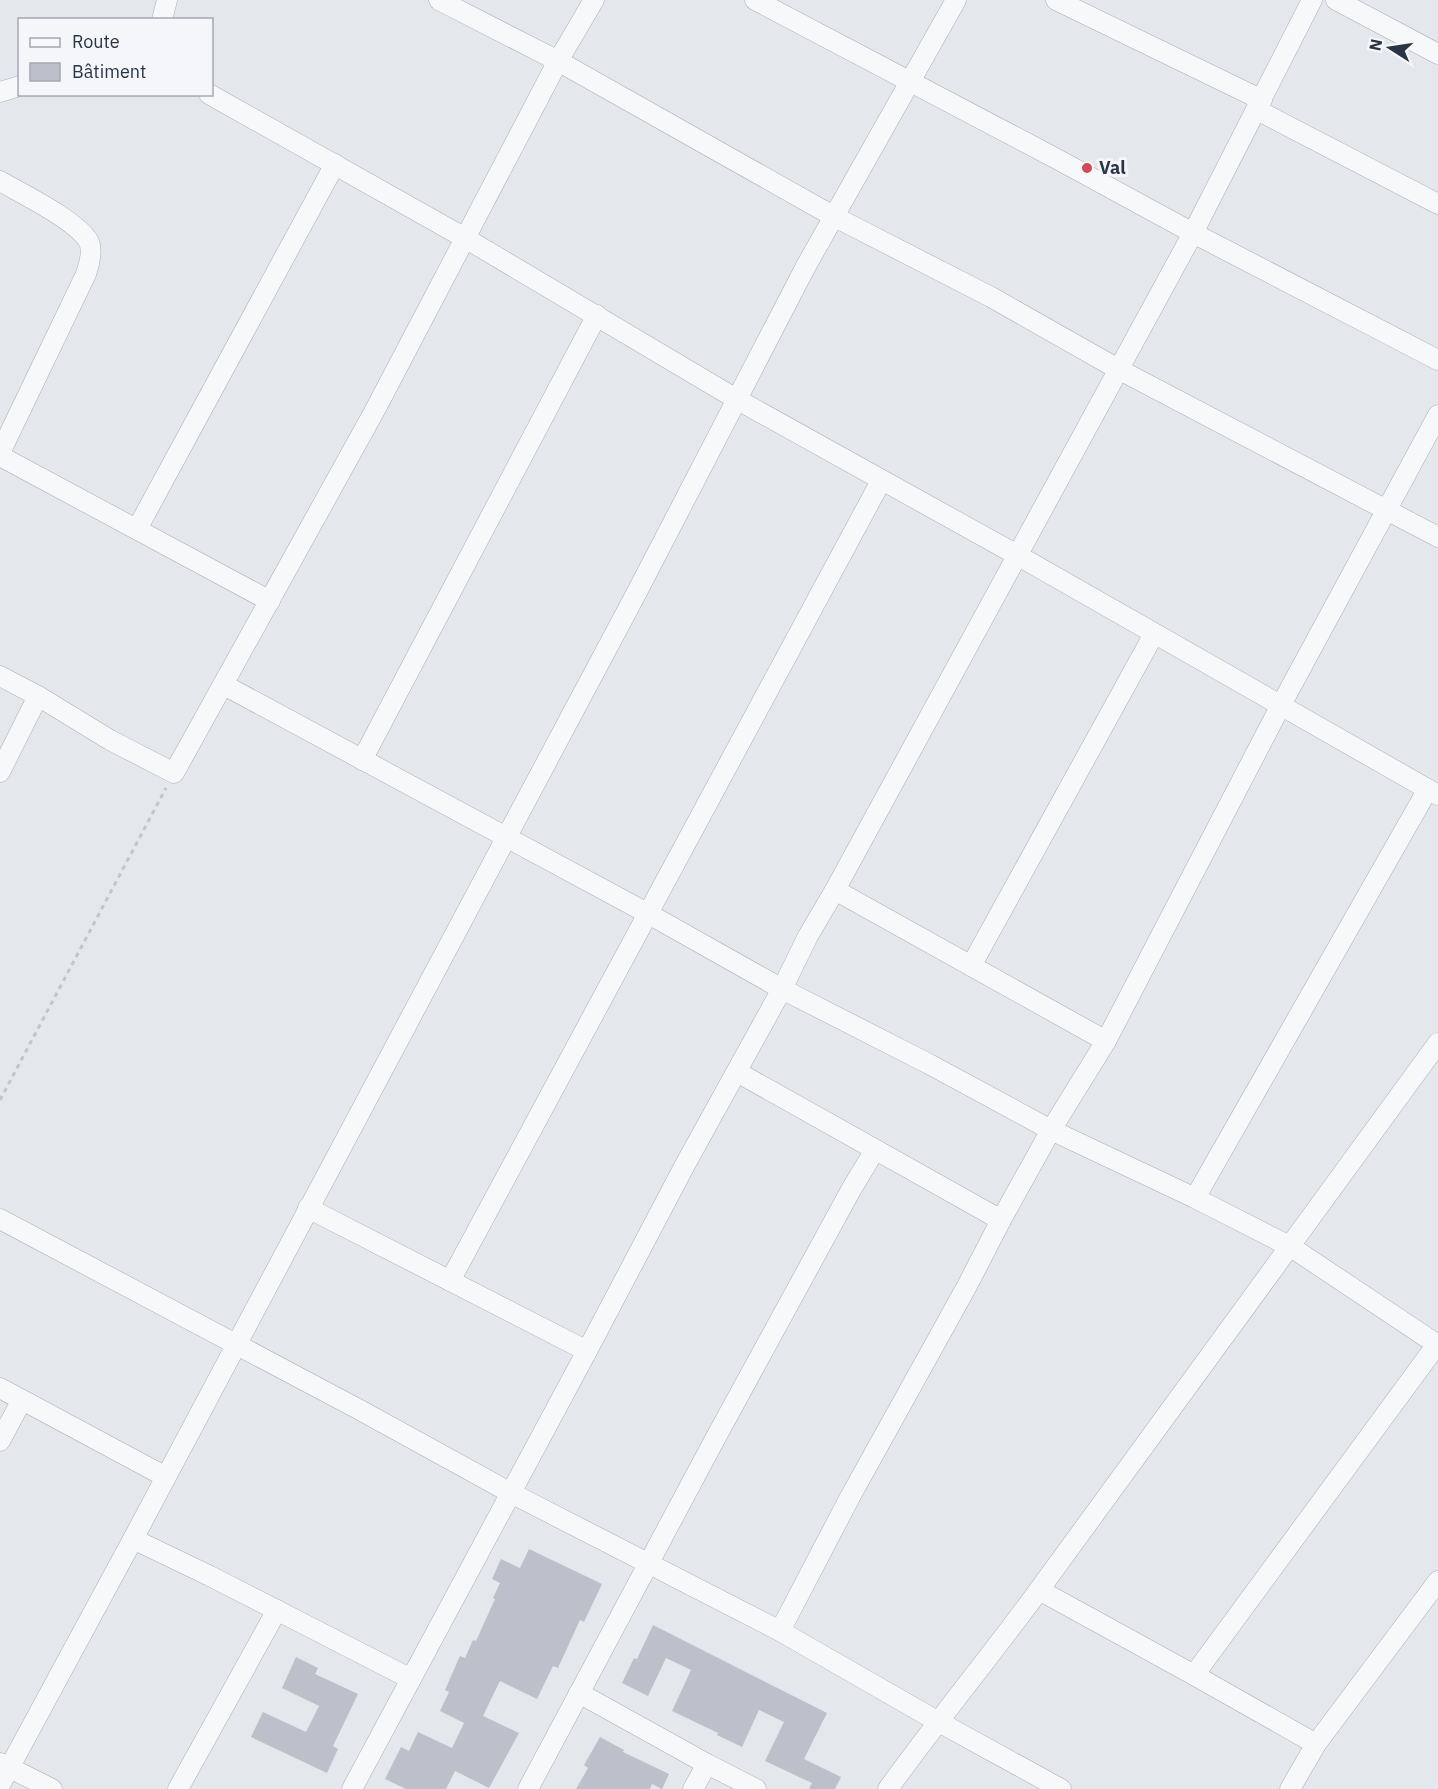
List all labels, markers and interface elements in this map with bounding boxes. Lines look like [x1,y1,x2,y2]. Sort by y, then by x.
legend [18,18,213,96]
north arrow [1360,18,1420,78]
text: Route [72,30,120,53]
text: N [1364,37,1386,53]
text: Bâtiment [72,60,146,83]
place label: Val [1099,156,1126,179]
marker: Val [1080,161,1094,175]

